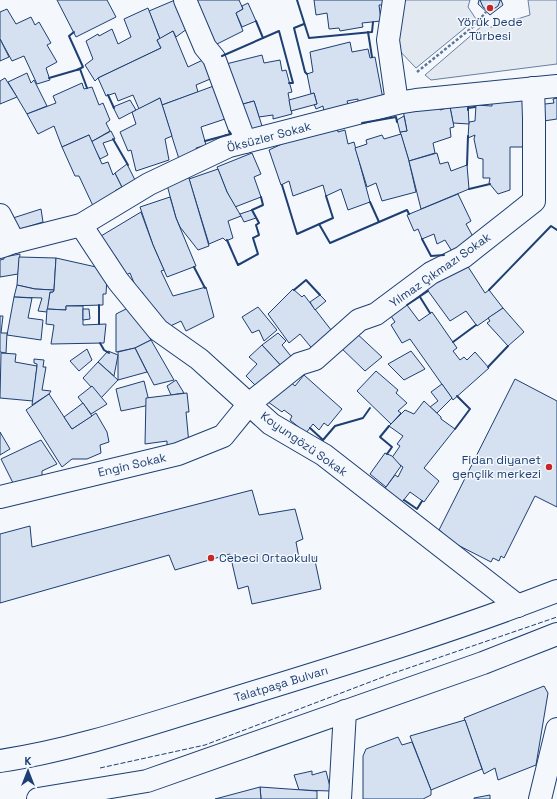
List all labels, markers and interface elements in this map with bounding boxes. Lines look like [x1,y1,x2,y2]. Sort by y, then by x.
marker: Yörük Dede Türbesi [485,3,495,13]
place label: Yörük Dede Türbesi [458,14,523,44]
street label: Öksüzler Sokak [225,118,313,156]
street label: Yılmaz Çıkmazı Sokak [386,229,494,311]
street label: Koyungözü Sokak [257,408,351,480]
street label: Engin Sokak [96,449,168,481]
place label: Fidan diyanet gençlik merkezi [452,452,541,482]
marker: Fidan diyanet gençlik merkezi [544,462,554,472]
place label: Cebeci Ortaokulu [219,550,318,566]
marker: Cebeci Ortaokulu [206,553,216,563]
street label: Talatpaşa Bulvarı [232,662,330,706]
north arrow [8,751,48,791]
text: K [25,754,32,768]

